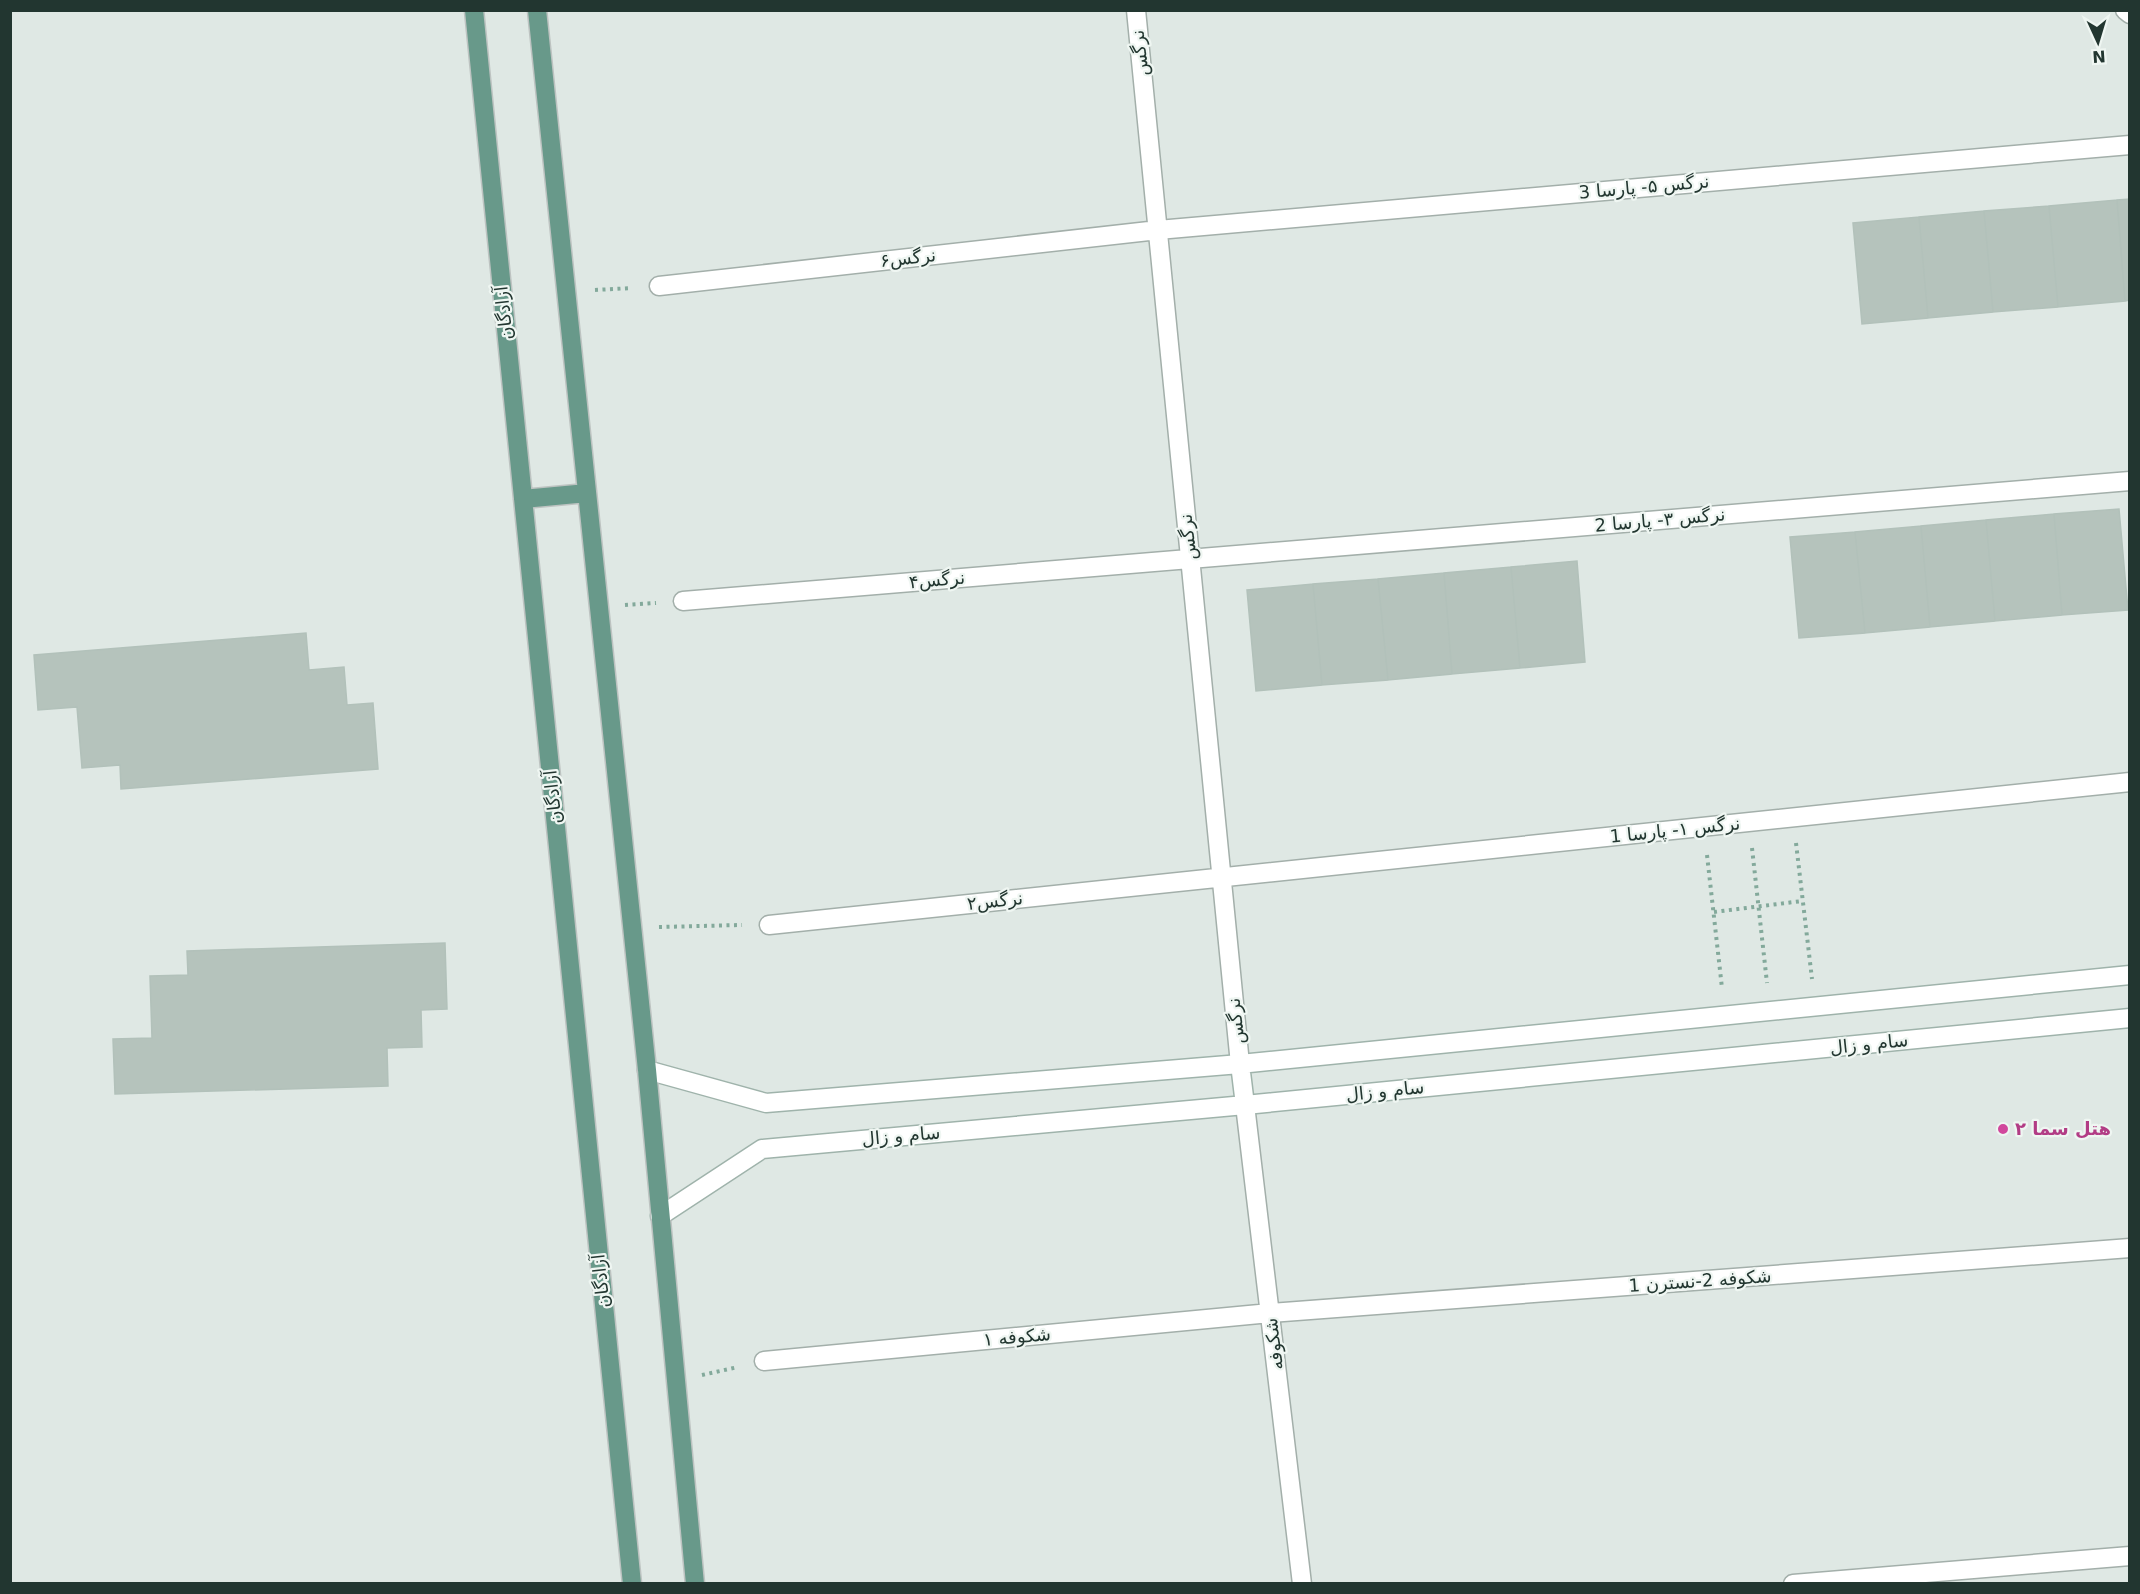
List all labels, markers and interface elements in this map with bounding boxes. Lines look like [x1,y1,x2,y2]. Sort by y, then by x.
north arrow [2068,12,2128,72]
street label: نرگس [1127,29,1153,77]
text: N [2092,47,2106,66]
street label: نرگس ۵- پارسا 3 [1578,170,1710,204]
street label: نرگس۶ [879,244,937,272]
street label: آزادگان [489,284,517,341]
street label: نرگس ۳- پارسا 2 [1594,503,1726,537]
street label: نرگس [1175,513,1201,561]
street label: نرگس۴ [908,567,966,593]
street label: آزادگان [538,768,566,825]
street label: نرگس ۱- پارسا 1 [1609,812,1741,848]
street label: نرگس۲ [966,887,1024,915]
street label: نرگس [1223,997,1249,1045]
street label: سام و زال [1829,1029,1909,1059]
street label: سام و زال [1345,1076,1425,1106]
place label: هتل سما ۲ [2015,1118,2111,1139]
street label: سام و زال [861,1122,941,1150]
marker: هتل سما ۲ [1996,1122,2010,1136]
street label: آزادگان [586,1252,614,1309]
street label: شکوفه 2-نسترن 1 [1628,1265,1772,1297]
street label: شکوفه [1260,1317,1288,1371]
street label: شکوفه ۱ [982,1323,1052,1351]

